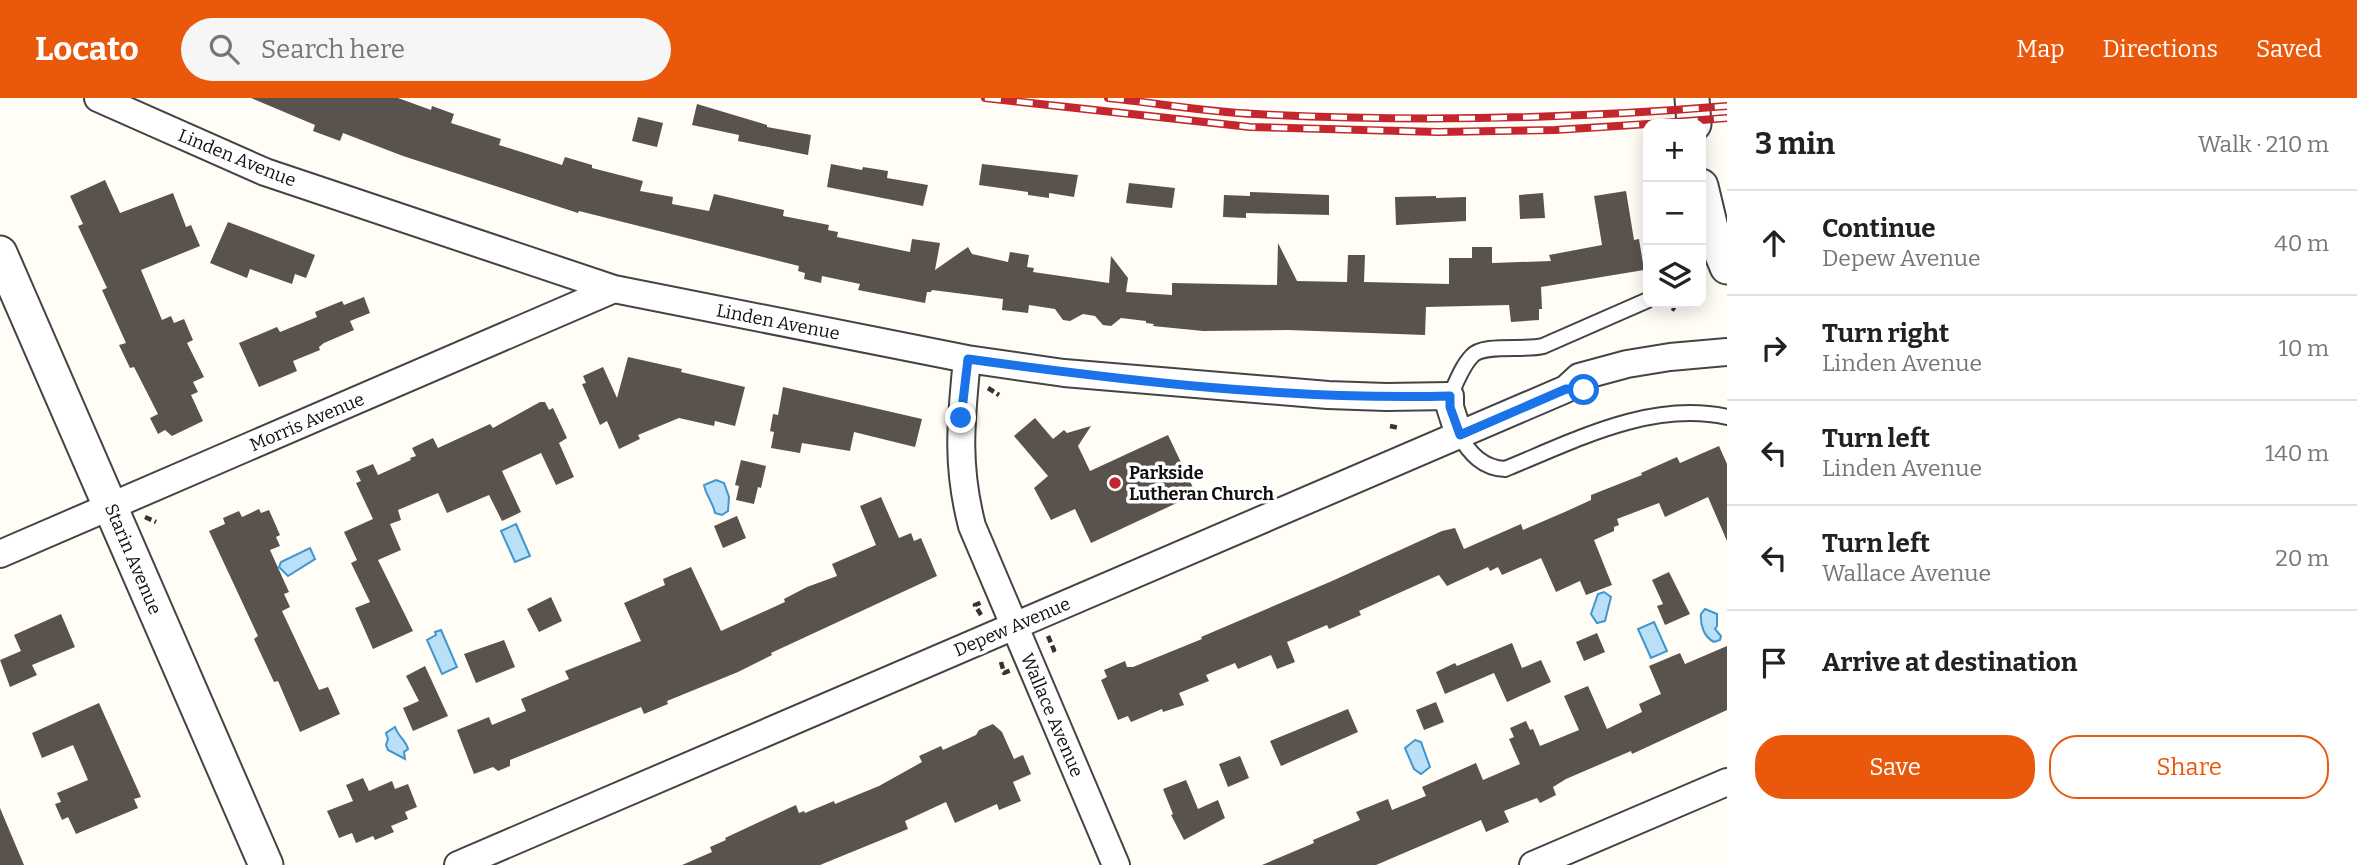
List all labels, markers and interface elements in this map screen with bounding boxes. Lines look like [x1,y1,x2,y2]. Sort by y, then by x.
search box [181,18,671,81]
text: Locato [35,29,139,69]
icon: search [205,30,243,68]
text: Search here [261,34,405,65]
text: Map [2016,35,2065,63]
text: Directions [2103,35,2218,63]
text: Saved [2256,35,2322,63]
map controls [1643,119,1706,308]
button: + [1643,119,1706,182]
street label: Linden Avenue [175,124,299,192]
text: 3 min [1755,126,1835,162]
text: Walk · 210 m [2198,130,2329,158]
button: − [1643,182,1706,245]
text: Continue [1822,213,1936,244]
icon: ahead [1755,224,1793,262]
text: 40 m [2274,229,2329,257]
text: Depew Avenue [1822,244,1981,272]
button: layers [1643,245,1706,308]
street label: Linden Avenue [714,299,842,345]
text: Turn right [1822,318,1949,349]
icon: right [1755,329,1793,367]
text: 10 m [2278,334,2329,362]
text: Linden Avenue [1822,349,1982,377]
route start [1568,374,1599,405]
street label: Morris Avenue [246,388,368,456]
route end [945,402,976,433]
text: Turn left [1822,423,1930,454]
icon: left [1755,434,1793,472]
text: 140 m [2265,439,2329,467]
text: Linden Avenue [1822,454,1982,482]
place label: Parkside Lutheran Church [1129,462,1274,505]
marker: Parkside Lutheran Church [1107,475,1123,491]
street label: Starin Avenue [100,500,166,618]
text: Turn left [1822,528,1930,559]
icon: left [1755,539,1793,577]
text: 20 m [2275,544,2329,572]
text: Wallace Avenue [1822,559,1991,587]
street label: Depew Avenue [951,593,1073,661]
icon: arrive [1755,644,1793,682]
text: Arrive at destination [1822,647,2077,678]
street label: Wallace Avenue [1016,650,1088,780]
button: Save [1755,735,2035,799]
button: Share [2049,735,2329,799]

